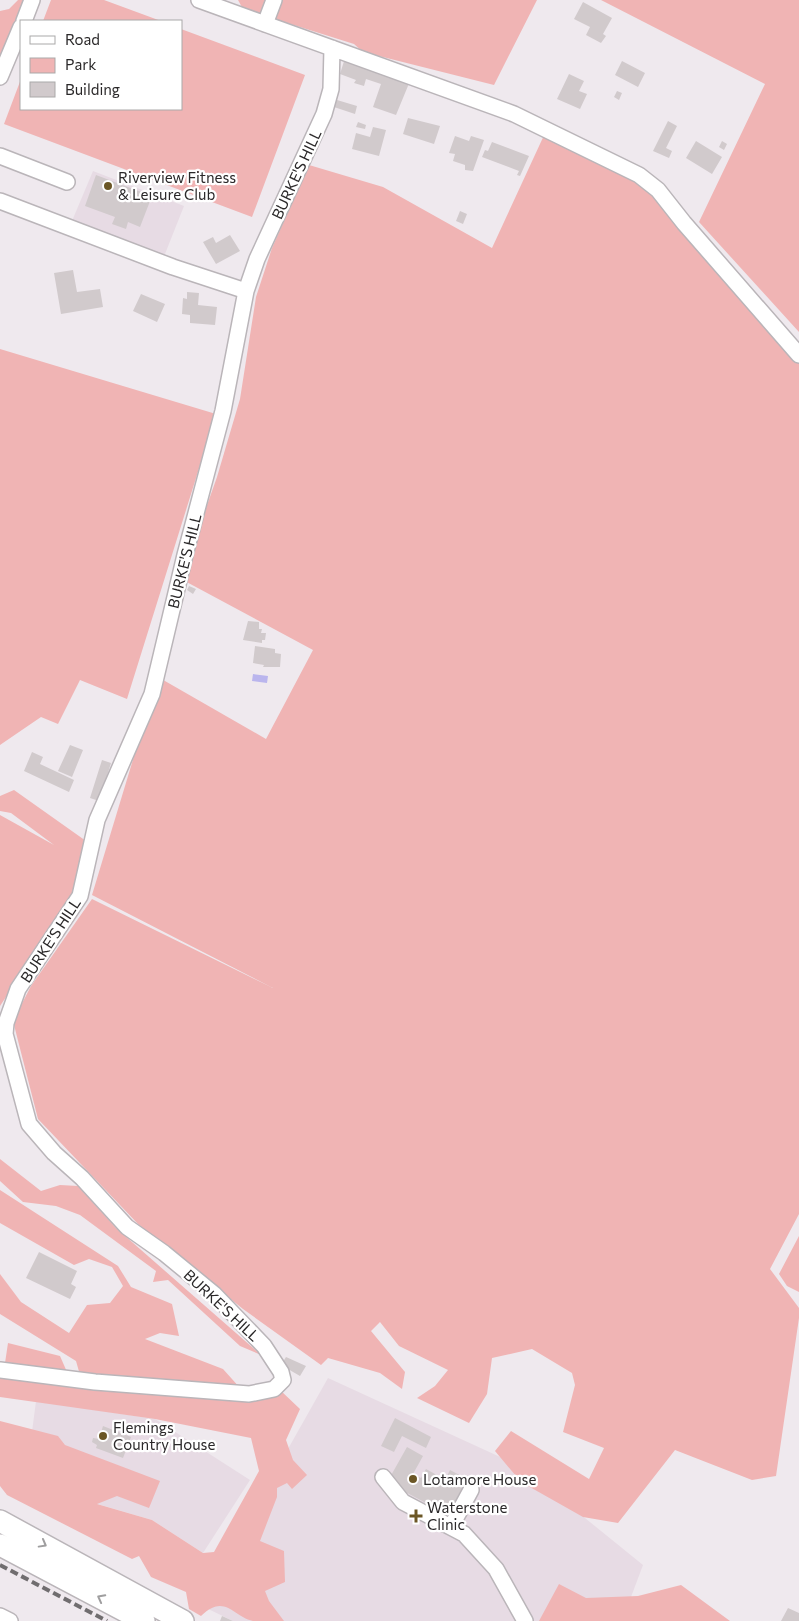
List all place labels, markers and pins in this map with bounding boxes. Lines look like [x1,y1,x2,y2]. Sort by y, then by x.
place label: Riverview Fitness & Leisure Club [118,168,236,203]
marker: Riverview Fitness & Leisure Club [102,180,114,192]
place label: Flemings Country House [113,1418,215,1453]
marker: Flemings Country House [97,1430,109,1442]
place label: Lotamore House [423,1470,536,1488]
marker: Lotamore House [407,1473,419,1485]
place label: Waterstone Clinic [427,1498,507,1533]
marker: Waterstone Clinic [409,1509,423,1523]

